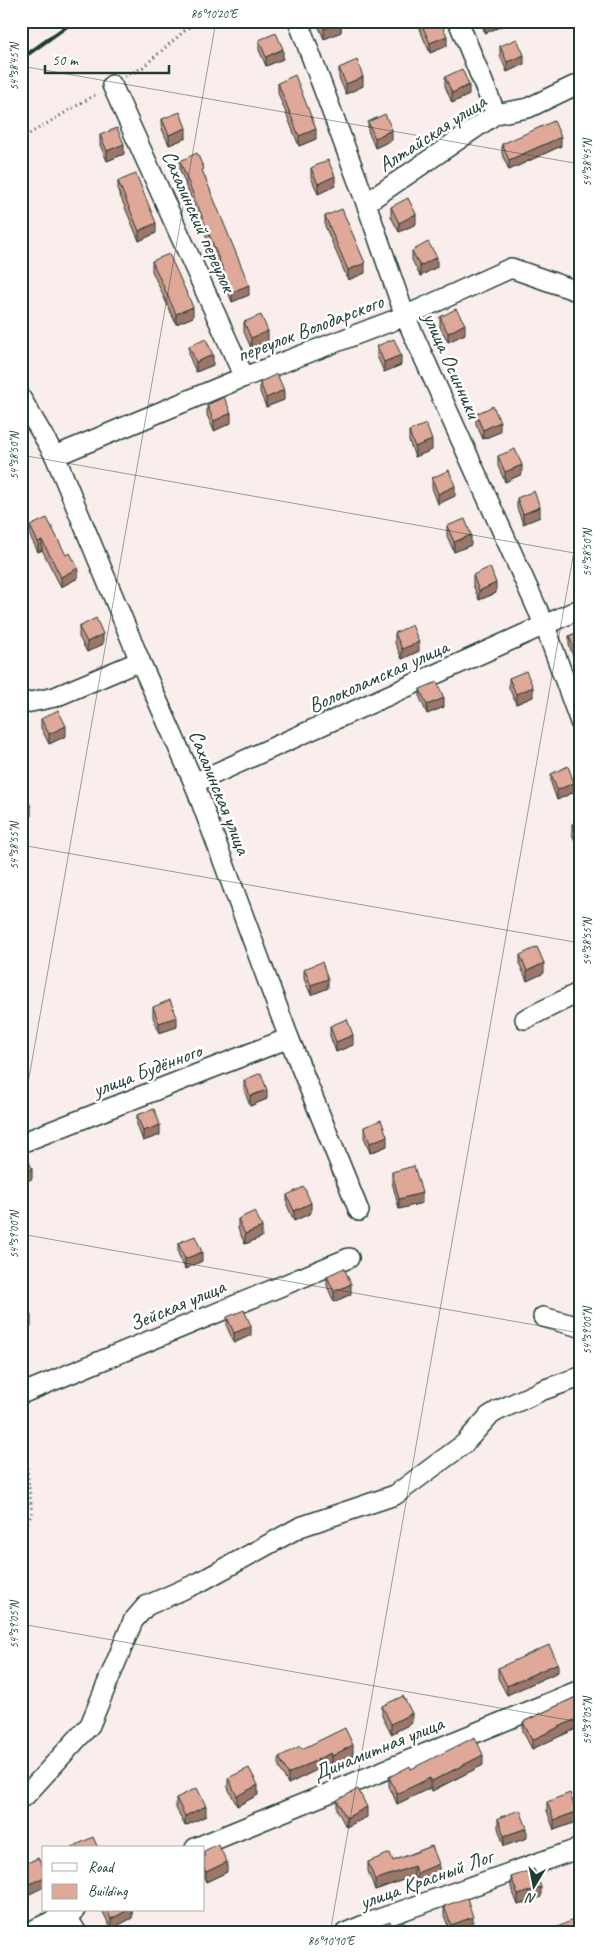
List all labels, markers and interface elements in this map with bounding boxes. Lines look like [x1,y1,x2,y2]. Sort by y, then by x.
text: 86°10'20"E [191,6,239,22]
text: 54°38'45"N [6,42,22,91]
scale bar [45,42,169,74]
text: 50 m [52,51,79,70]
street label: Алтайская улица [373,88,492,178]
text: 54°38'45"N [579,138,595,187]
street label: Сахалинский переулок [156,146,243,298]
street label: переулок Володарского [233,288,388,368]
street label: улица Осинники [416,306,488,424]
text: 54°38'50"N [6,431,22,480]
text: 54°38'50"N [579,528,595,577]
street label: Волоколамская улица [304,633,454,718]
street label: Сахалинская улица [183,726,257,860]
text: 54°38'55"N [6,821,22,870]
text: 54°38'55"N [579,917,595,966]
street label: улица Будённого [87,1036,207,1103]
text: 54°39'00"N [6,1210,22,1259]
street label: Зейская улица [125,1273,230,1337]
text: 54°39'00"N [579,1306,595,1355]
text: 54°39'05"N [6,1600,22,1649]
text: 54°39'05"N [579,1696,595,1745]
street label: Динамитная улица [309,1709,449,1786]
street label: улица Красный Лог [354,1842,499,1916]
legend [42,1846,205,1912]
text: Road [88,1858,115,1877]
north arrow [508,1862,558,1912]
text: Building [88,1882,128,1901]
text: N [524,1889,538,1907]
text: 86°10'10"E [308,1933,356,1949]

